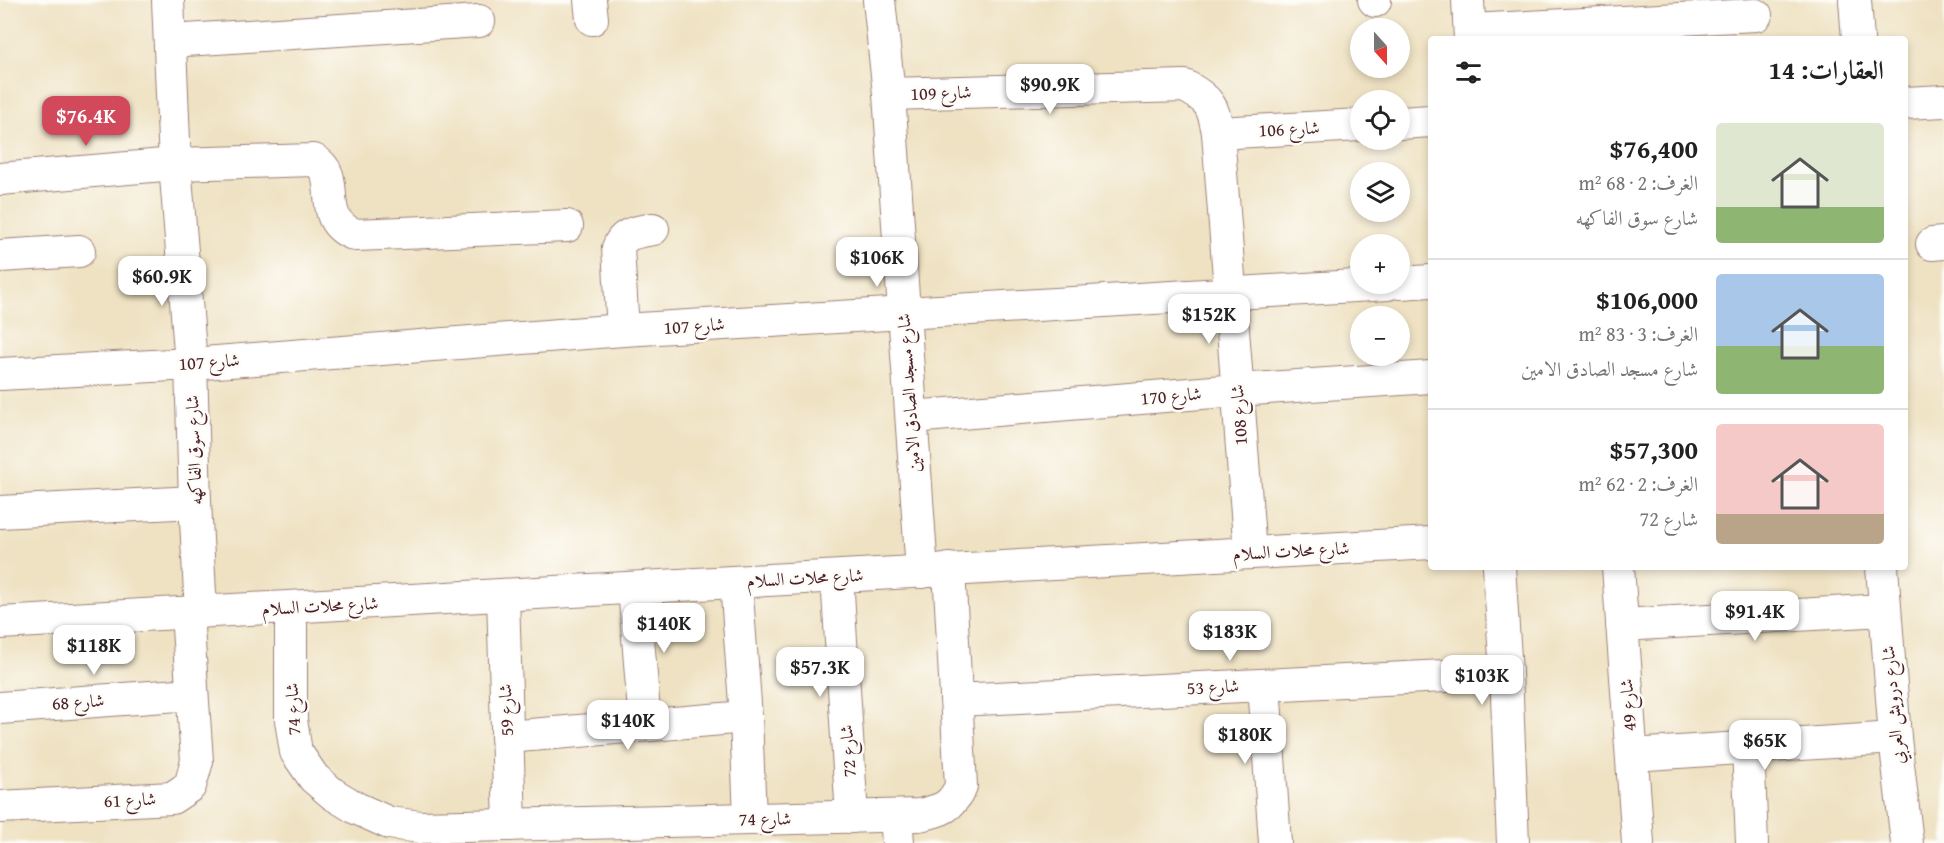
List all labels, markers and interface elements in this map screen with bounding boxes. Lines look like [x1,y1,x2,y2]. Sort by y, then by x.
north arrow [1350,18,1410,78]
map controls [1350,18,1410,366]
text: العقارات: 14 [1768,50,1884,89]
icon: filters [1452,56,1485,89]
pin: $90.9K [1001,64,1099,115]
text: $90.9K [1020,69,1080,98]
street label: شارع 109 [910,78,972,109]
button: locate [1350,90,1410,150]
pin: $76.4K [37,96,135,147]
text: $76.4K [56,101,116,130]
street label: شارع 106 [1258,113,1320,146]
text: $76,400 [1610,129,1698,168]
icon: home [1764,147,1836,219]
button: layers [1350,162,1410,222]
text: الغرف: 2 · 68 m² [1579,168,1698,197]
text: شارع سوق الفاكهه [1576,203,1698,232]
button: + [1350,234,1410,294]
pin: $106K [835,237,919,288]
text: $106K [850,242,904,271]
pin: $60.9K [113,256,211,307]
text: $60.9K [132,261,192,290]
text: $106,000 [1596,280,1698,319]
pin: $152K [1167,294,1251,345]
icon: home [1764,298,1836,370]
text: $152K [1182,299,1236,328]
button: − [1350,306,1410,366]
street label: شارع 107 [662,310,726,343]
street label: شارع مسجد الصادق الامين [889,313,930,473]
text: الغرف: 3 · 83 m² [1579,319,1698,348]
street label: شارع 107 [177,346,241,379]
text: شارع مسجد الصادق الامين [1521,354,1698,383]
street label: شارع 170 [1139,379,1203,414]
street label: شارع 108 [1223,383,1256,447]
street label: شارع سوق الفاكهه [178,394,211,506]
text: $57,300 [1610,430,1698,469]
icon: home [1764,448,1836,520]
text: الغرف: 2 · 62 m² [1579,469,1698,498]
text: شارع 72 [1640,504,1698,533]
street label: شارع محلات السلام [1232,534,1350,570]
street label: شارع محلات السلام [746,561,864,597]
street label: شارع محلات السلام [261,589,379,625]
pin: $91.4K [1706,591,1804,642]
text: $91.4K [1725,596,1785,625]
pin: $140K [622,603,706,654]
text: $140K [637,608,691,637]
pin: $183K [1188,611,1272,662]
text: $183K [1203,616,1257,645]
pin: $118K [52,625,136,676]
text: $118K [67,630,121,659]
street label: شارع درويش العربي [1874,644,1913,765]
pin: $57.3K [771,647,869,698]
text: $57.3K [790,652,850,681]
pin: $103K [1440,655,1524,706]
text: $103K [1455,660,1509,689]
street label: شارع 53 [1186,672,1240,703]
street label: شارع 49 [1612,678,1645,732]
street label: شارع 74 [278,682,309,736]
street label: شارع 59 [491,683,522,737]
street label: شارع 68 [51,686,105,719]
pin: $140K [586,700,670,751]
text: $140K [601,705,655,734]
pin: $180K [1203,714,1287,765]
text: $180K [1218,719,1272,748]
pin: $65K [1729,720,1801,771]
street label: شارع 72 [832,724,865,778]
text: $65K [1743,725,1787,754]
street label: شارع 61 [103,785,157,816]
street label: شارع 74 [738,805,792,834]

